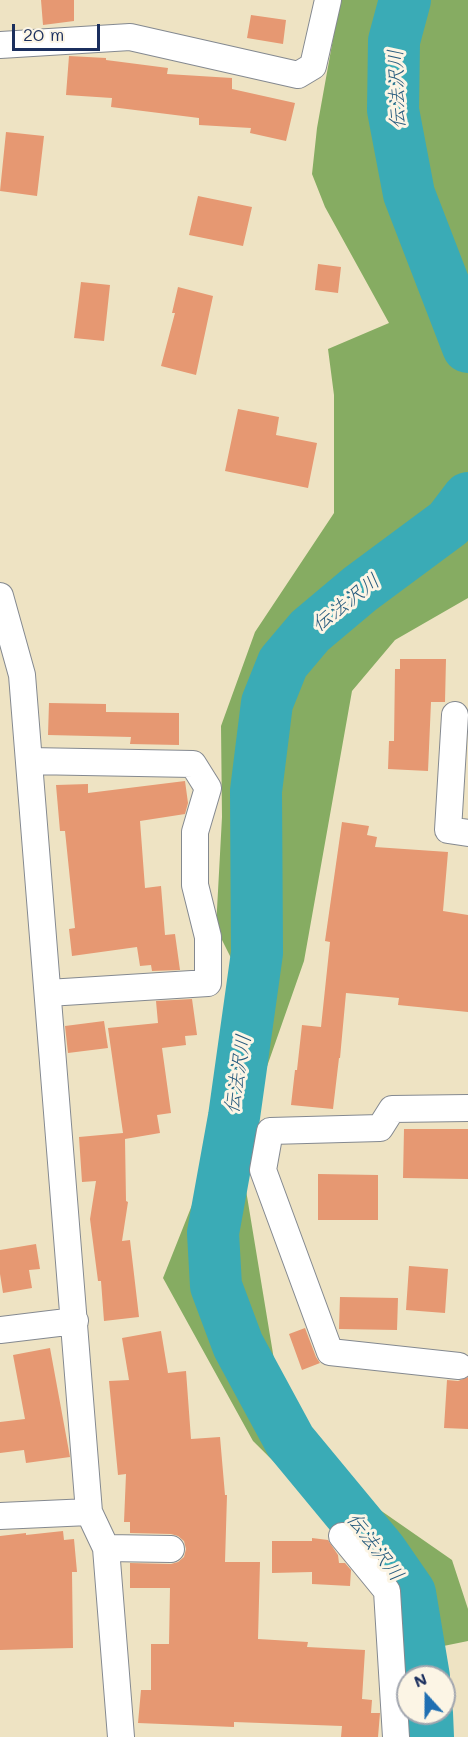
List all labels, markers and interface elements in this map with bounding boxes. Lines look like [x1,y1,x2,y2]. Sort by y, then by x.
scale bar [15,12,104,50]
text: 20 m [23,22,64,46]
water label: 伝法沢川 [384,49,410,129]
water label: 伝法沢川 [307,569,385,637]
water label: 伝法沢川 [220,1033,256,1115]
water label: 伝法沢川 [341,1508,409,1586]
north arrow [396,1665,456,1725]
text: N [411,1668,430,1692]

